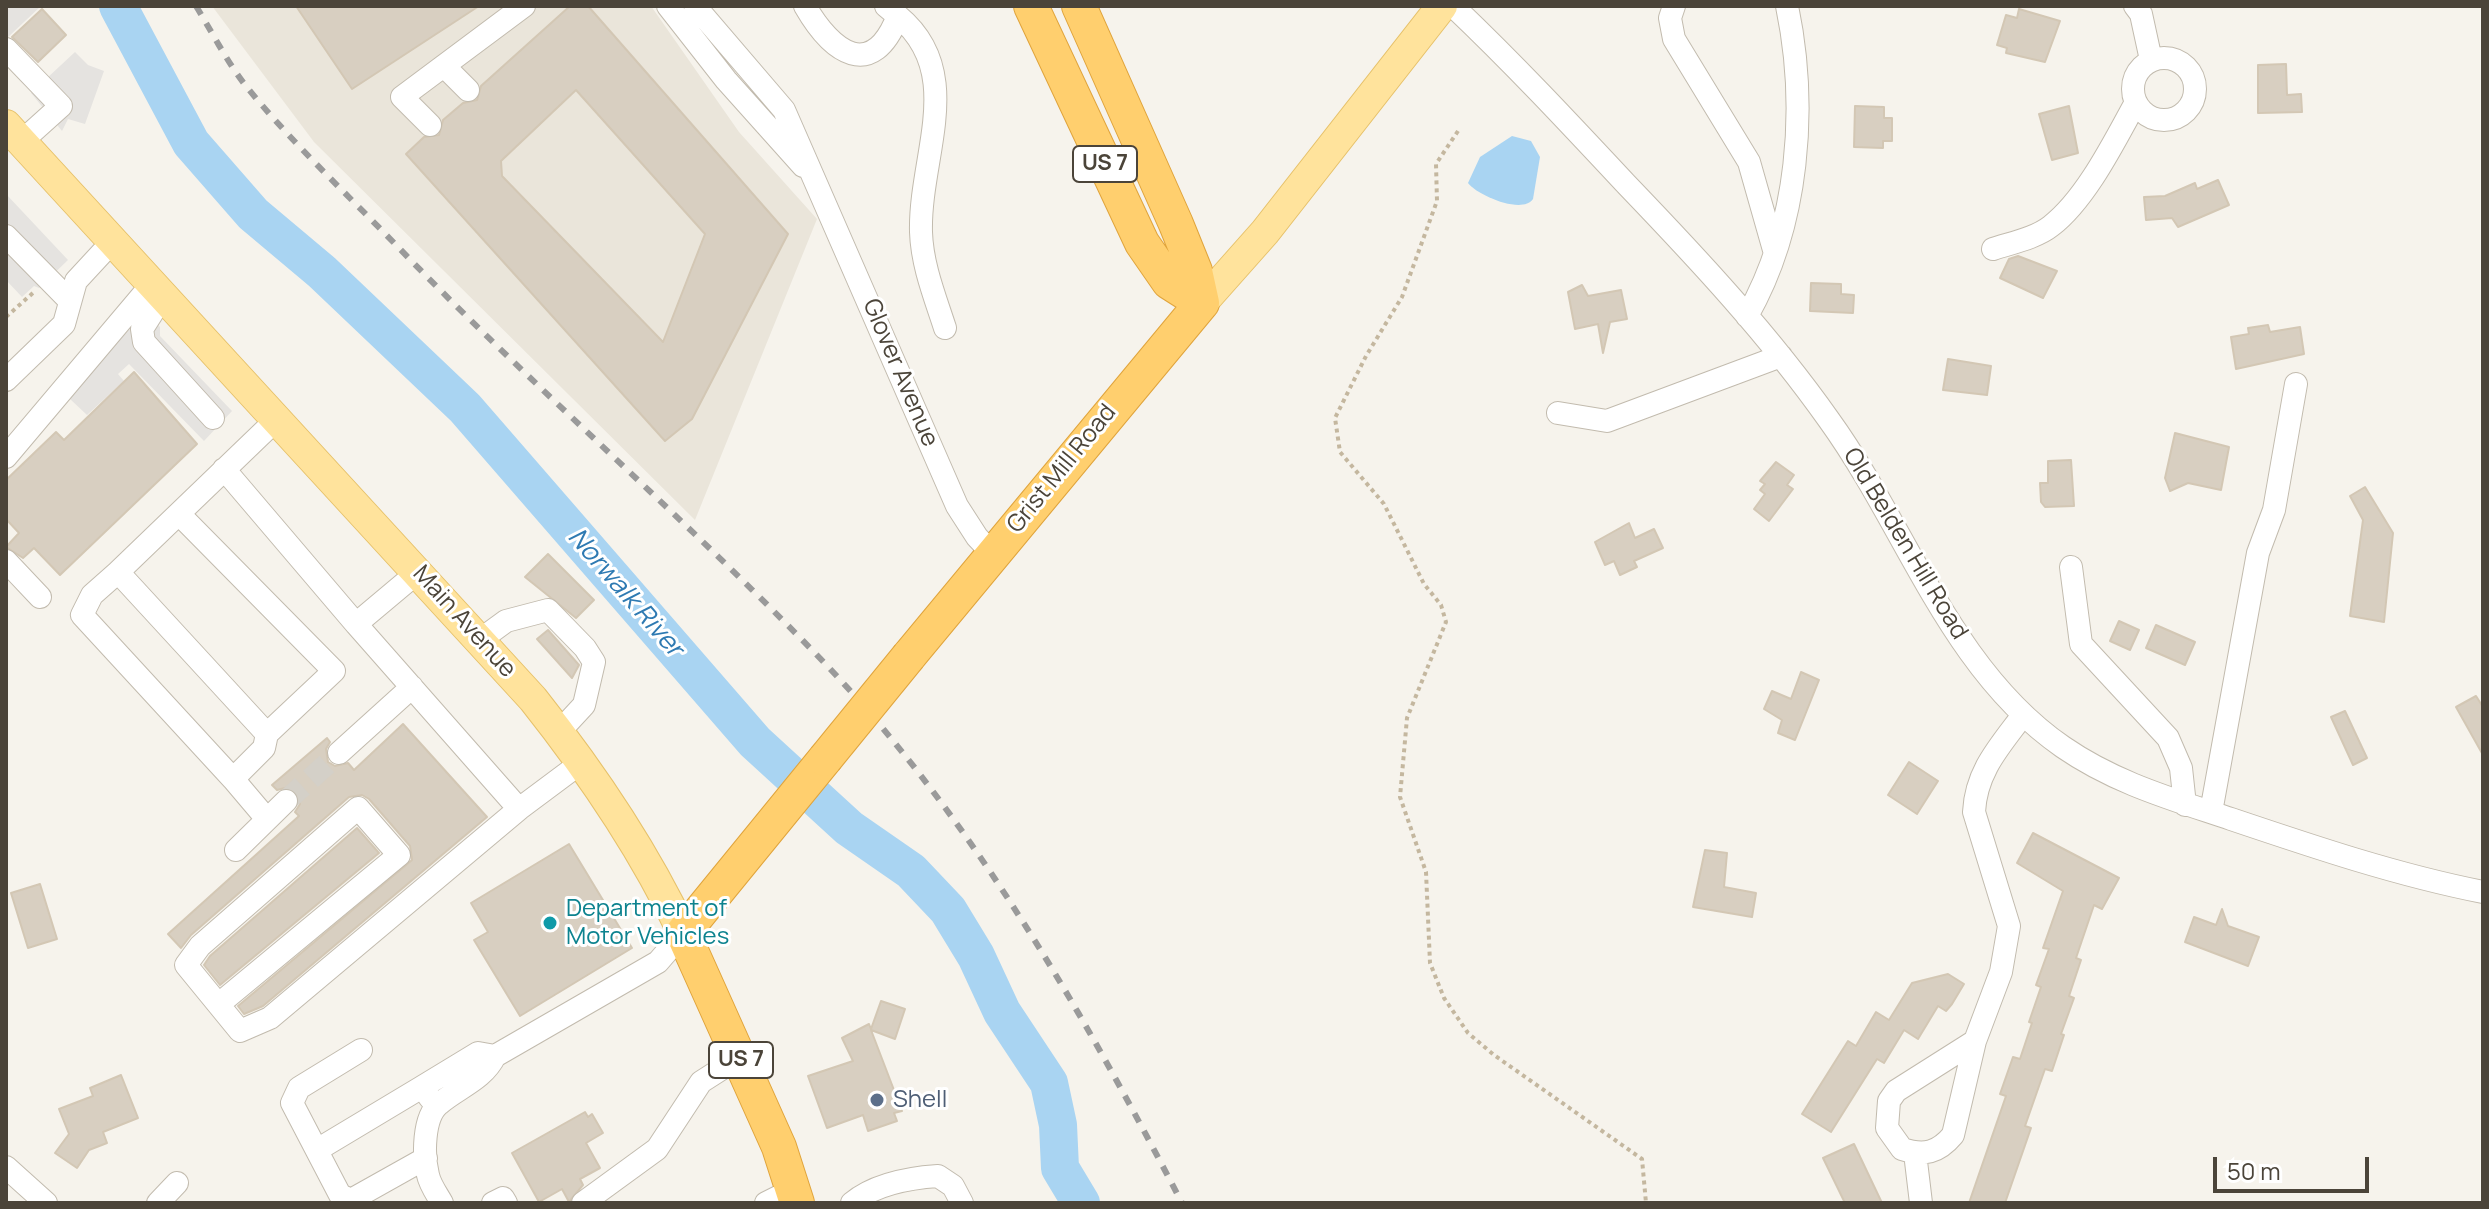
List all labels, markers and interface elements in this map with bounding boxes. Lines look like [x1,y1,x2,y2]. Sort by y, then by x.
road number: US 7 [1073,146,1137,182]
street label: Glover Avenue [856,295,944,451]
street label: Grist Mill Road [1001,399,1123,539]
street label: Old Belden Hill Road [1836,443,1974,645]
water label: Norwalk River [561,522,689,664]
street label: Main Avenue [406,560,522,684]
place label: Department of Motor Vehicles [566,895,729,951]
marker: Department of Motor Vehicles [541,914,559,932]
road number: US 7 [709,1042,773,1078]
place label: Shell [893,1086,947,1114]
marker: Shell [868,1091,886,1109]
scale bar [2217,1141,2373,1191]
text: 50 m [2227,1154,2281,1187]

